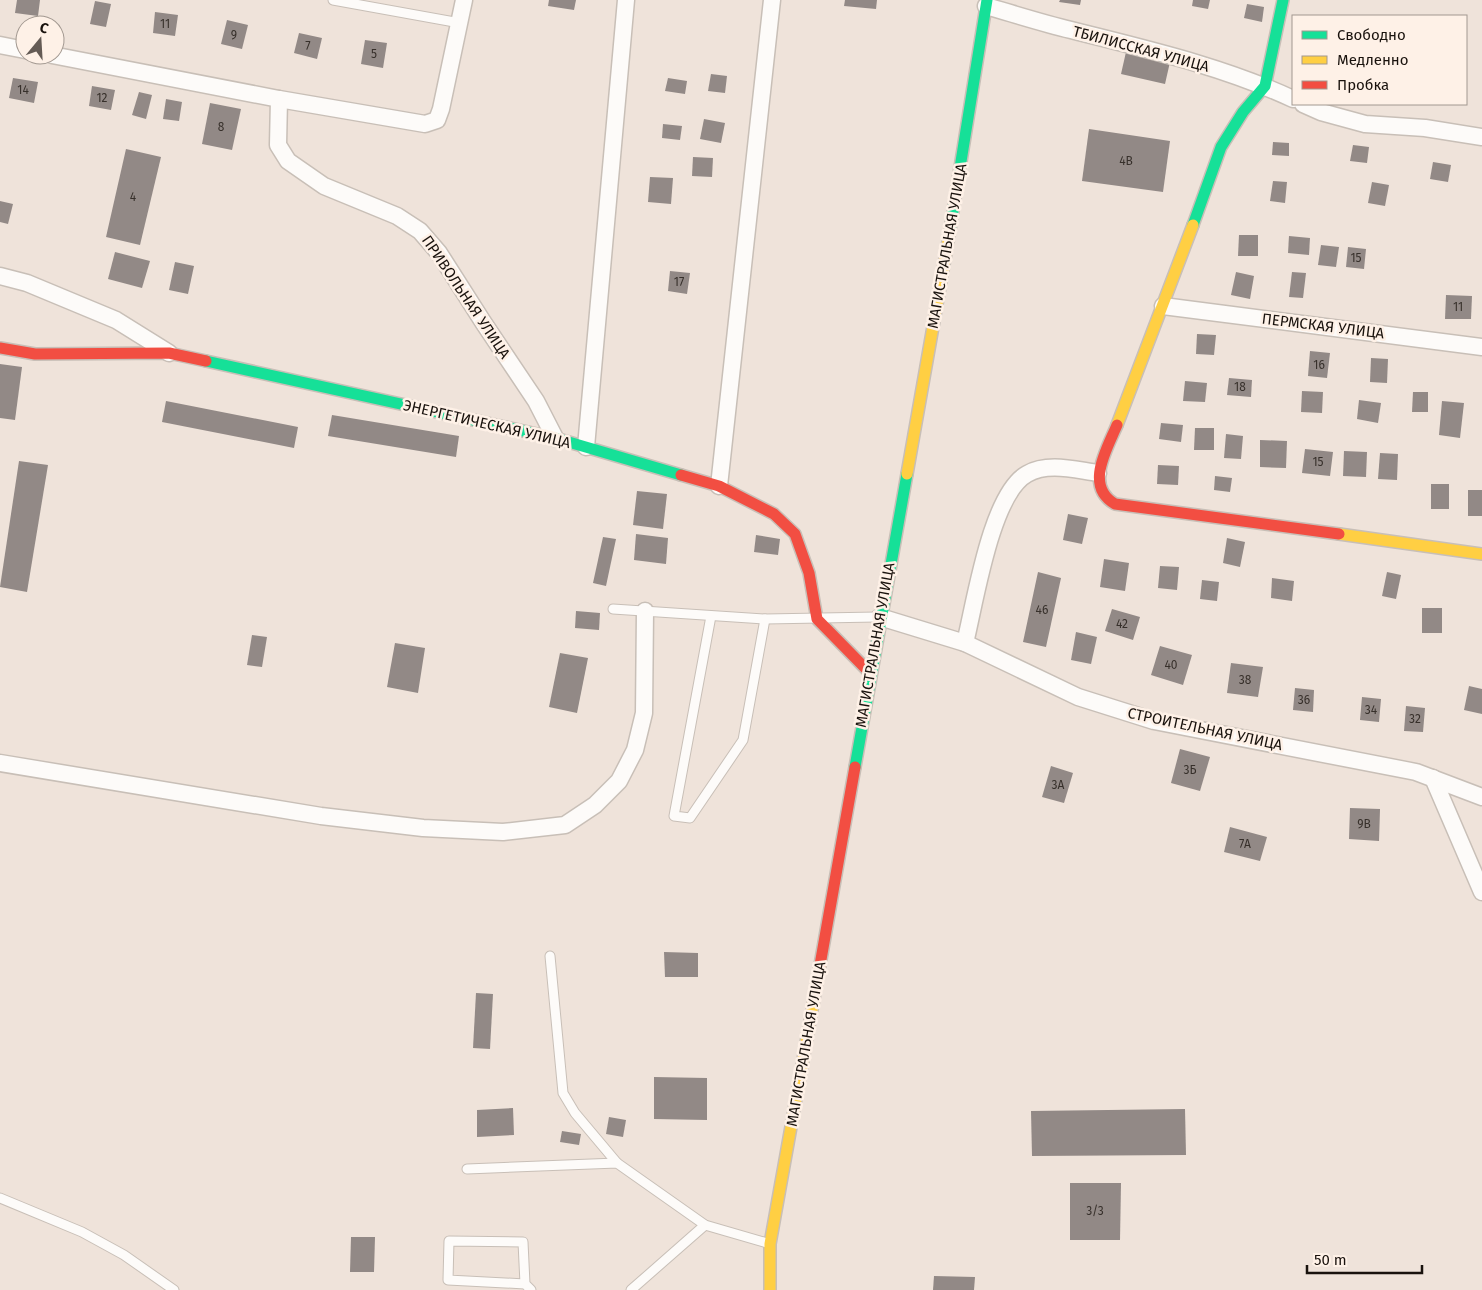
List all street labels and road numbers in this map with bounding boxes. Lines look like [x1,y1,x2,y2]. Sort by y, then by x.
street label: ТБИЛИССКАЯ УЛИЦА [1071,22,1211,76]
street label: МАГИСТРАЛЬНАЯ УЛИЦА [924,162,970,330]
street label: ПРИВОЛЬНАЯ УЛИЦА [418,232,514,363]
street label: ПЕРМСКАЯ УЛИЦА [1261,310,1386,342]
street label: ЭНЕРГЕТИЧЕСКАЯ УЛИЦА [402,396,573,452]
street label: МАГИСТРАЛЬНАЯ УЛИЦА [852,561,898,729]
street label: СТРОИТЕЛЬНАЯ УЛИЦА [1126,704,1285,754]
street label: МАГИСТРАЛЬНАЯ УЛИЦА [783,960,829,1128]

